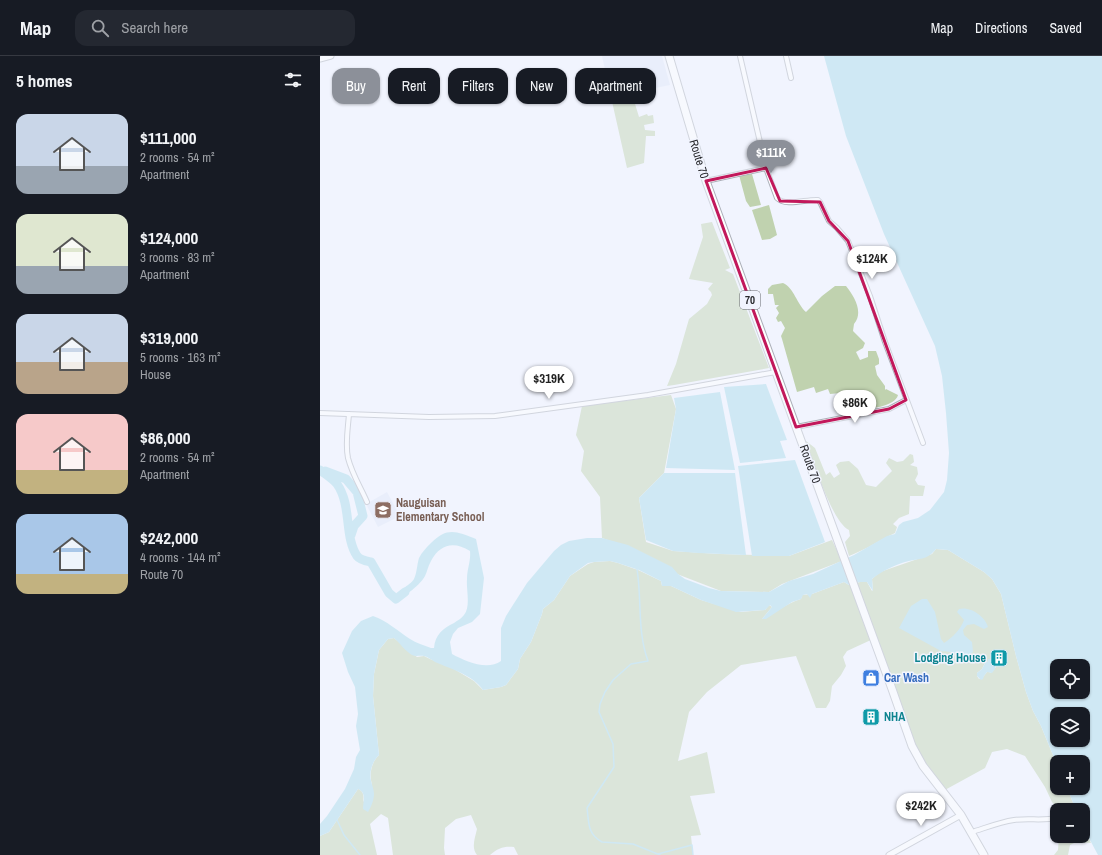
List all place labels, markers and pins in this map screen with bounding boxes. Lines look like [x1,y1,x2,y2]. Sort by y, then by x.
pin: $111K [743,140,799,174]
pin: $124K [844,246,900,280]
pin: $319K [521,366,577,400]
pin: $86K [831,390,879,424]
place label: Nauguisan Elementary School [396,495,485,525]
school or university icon: Nauguisan Elementary School [373,500,393,520]
building icon: Lodging House [989,648,1009,668]
place label: Lodging House [914,650,987,666]
shop icon: Car Wash [861,668,881,688]
place label: Car Wash [884,670,929,686]
building icon: NHA [861,707,881,727]
place label: NHA [884,709,906,725]
pin: $242K [893,793,949,827]

